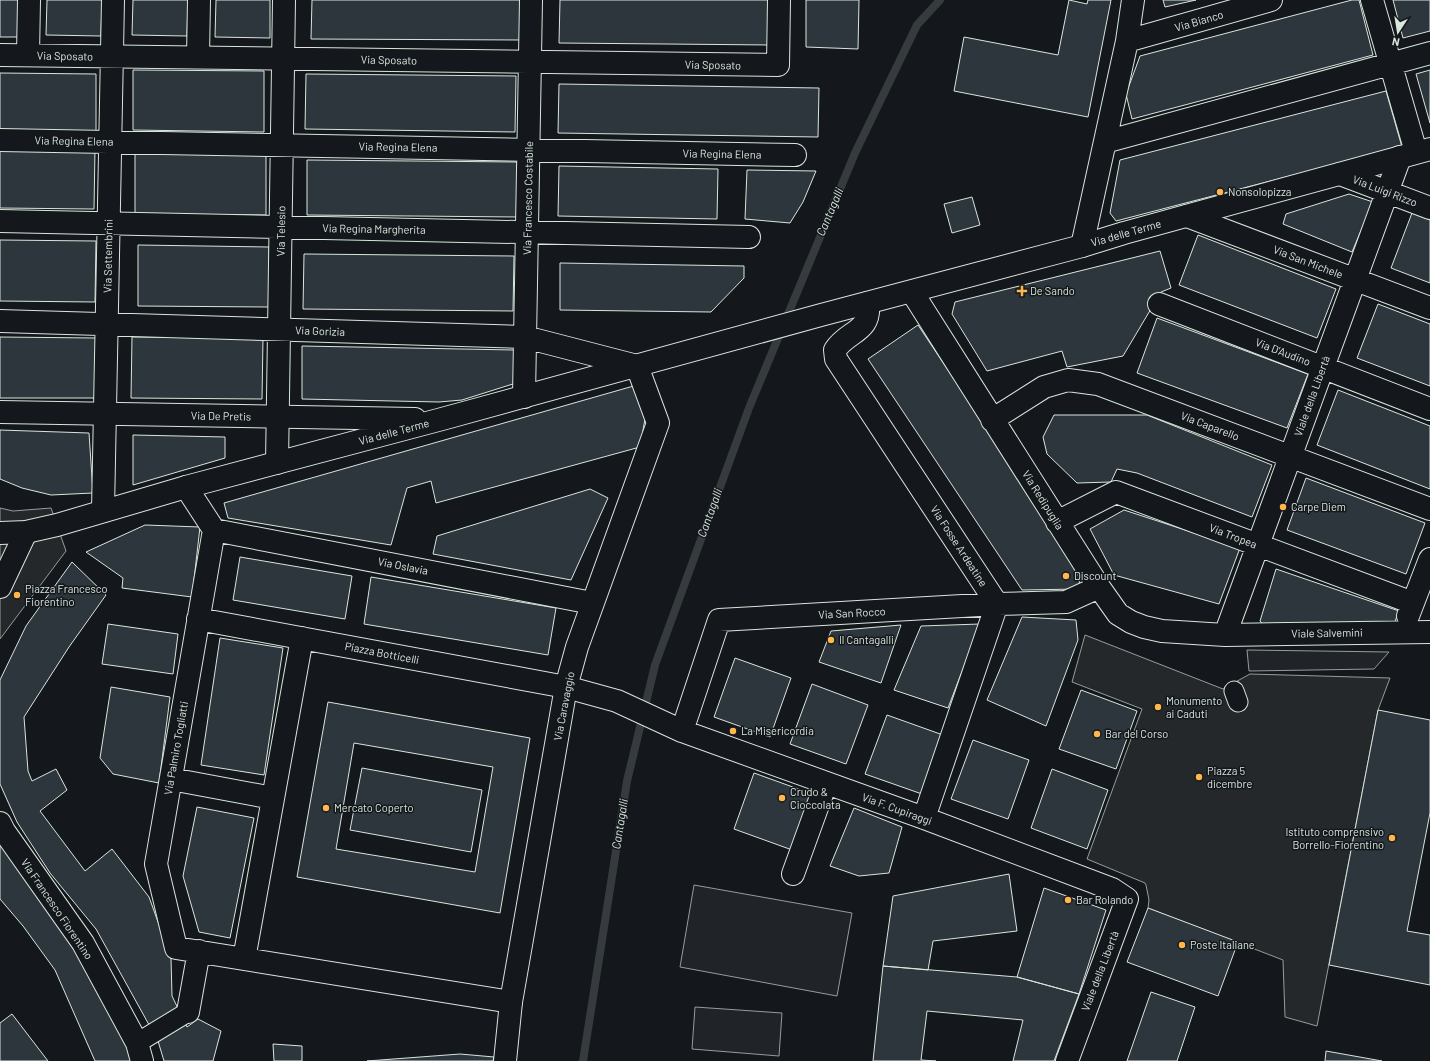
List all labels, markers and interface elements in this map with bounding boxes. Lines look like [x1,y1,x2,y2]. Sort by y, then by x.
street label: Via Bianco [1173,7,1225,34]
north arrow [1378,12,1418,52]
text: N [1391,35,1401,49]
street label: Via Sposato [37,49,93,62]
street label: Via Sposato [361,53,417,66]
street label: Via Sposato [685,58,741,71]
street label: Via Regina Elena [35,133,113,148]
street label: Via Regina Elena [359,139,437,154]
street label: Via Francesco Costabile [520,141,535,255]
street label: Via Regina Elena [683,146,761,161]
street label: Via Luigi Rizzo [1351,172,1419,209]
water label: Cantagalli [813,185,845,238]
place label: Nonsolopizza [1228,185,1291,198]
marker: Nonsolopizza [1215,187,1225,197]
street label: Via Telesio [274,205,287,257]
street label: Via delle Terme [1089,216,1163,249]
street label: Via Settembrini [100,219,115,293]
street label: Via Regina Margherita [322,221,426,236]
street label: Via San Michele [1271,242,1345,281]
place label: De Sando [1030,284,1075,297]
marker: De Sando [1017,286,1027,296]
street label: Via Gorizia [295,323,345,338]
street label: Via D'Audino [1254,335,1313,368]
street label: Viale della Libertà [1291,354,1332,438]
street label: Via De Pretis [191,408,251,423]
street label: Via Caparello [1179,408,1241,443]
street label: Via delle Terme [357,416,431,447]
street label: Via Redipuglia [1020,468,1067,532]
water label: Cantagalli [694,486,724,539]
place label: Carpe Diem [1291,500,1346,513]
marker: Carpe Diem [1278,502,1288,512]
street label: Via Fosse Ardeatine [928,503,991,589]
street label: Via Tropea [1207,520,1259,551]
street label: Via Oslavia [377,554,429,577]
place label: Discount [1074,569,1116,582]
marker: Discount [1061,571,1071,581]
place label: Piazza Francesco Fiorentino [25,582,108,608]
marker: Piazza Francesco Fiorentino [12,590,22,600]
street label: Via San Rocco [818,604,886,621]
street label: Viale Salvemini [1291,625,1363,640]
place label: Il Cantagalli [839,633,894,646]
marker: Il Cantagalli [826,635,836,645]
street label: Piazza Botticelli [344,639,421,666]
street label: Via Caravaggio [550,670,577,742]
place label: Monumento ai Caduti [1166,694,1222,720]
street label: Via Palmiro Togliatti [161,700,190,796]
marker: Monumento ai Caduti [1153,702,1163,712]
place label: La Misericordia [741,724,814,737]
marker: La Misericordia [728,726,738,736]
place label: Bar del Corso [1105,727,1168,740]
marker: Bar del Corso [1092,729,1102,739]
place label: Piazza 5 dicembre [1207,764,1252,790]
marker: Piazza 5 dicembre [1194,772,1204,782]
place label: Crudo & Cioccolata [790,785,841,811]
street label: Via F. Cupiraggi [860,790,934,827]
marker: Crudo & Cioccolata [777,793,787,803]
water label: Cantagalli [608,798,630,850]
place label: Mercato Coperto [334,801,414,814]
marker: Mercato Coperto [321,803,331,813]
place label: Istituto comprensivo Borrello-Fiorentino [1285,825,1384,851]
marker: Istituto comprensivo Borrello-Fiorentino [1387,833,1397,843]
street label: Via Francesco Fiorentino [19,856,96,962]
place label: Bar Rolando [1076,893,1133,906]
marker: Bar Rolando [1063,895,1073,905]
street label: Viale della Libertà [1078,929,1121,1013]
place label: Poste Italiane [1190,938,1255,951]
marker: Poste Italiane [1177,940,1187,950]

